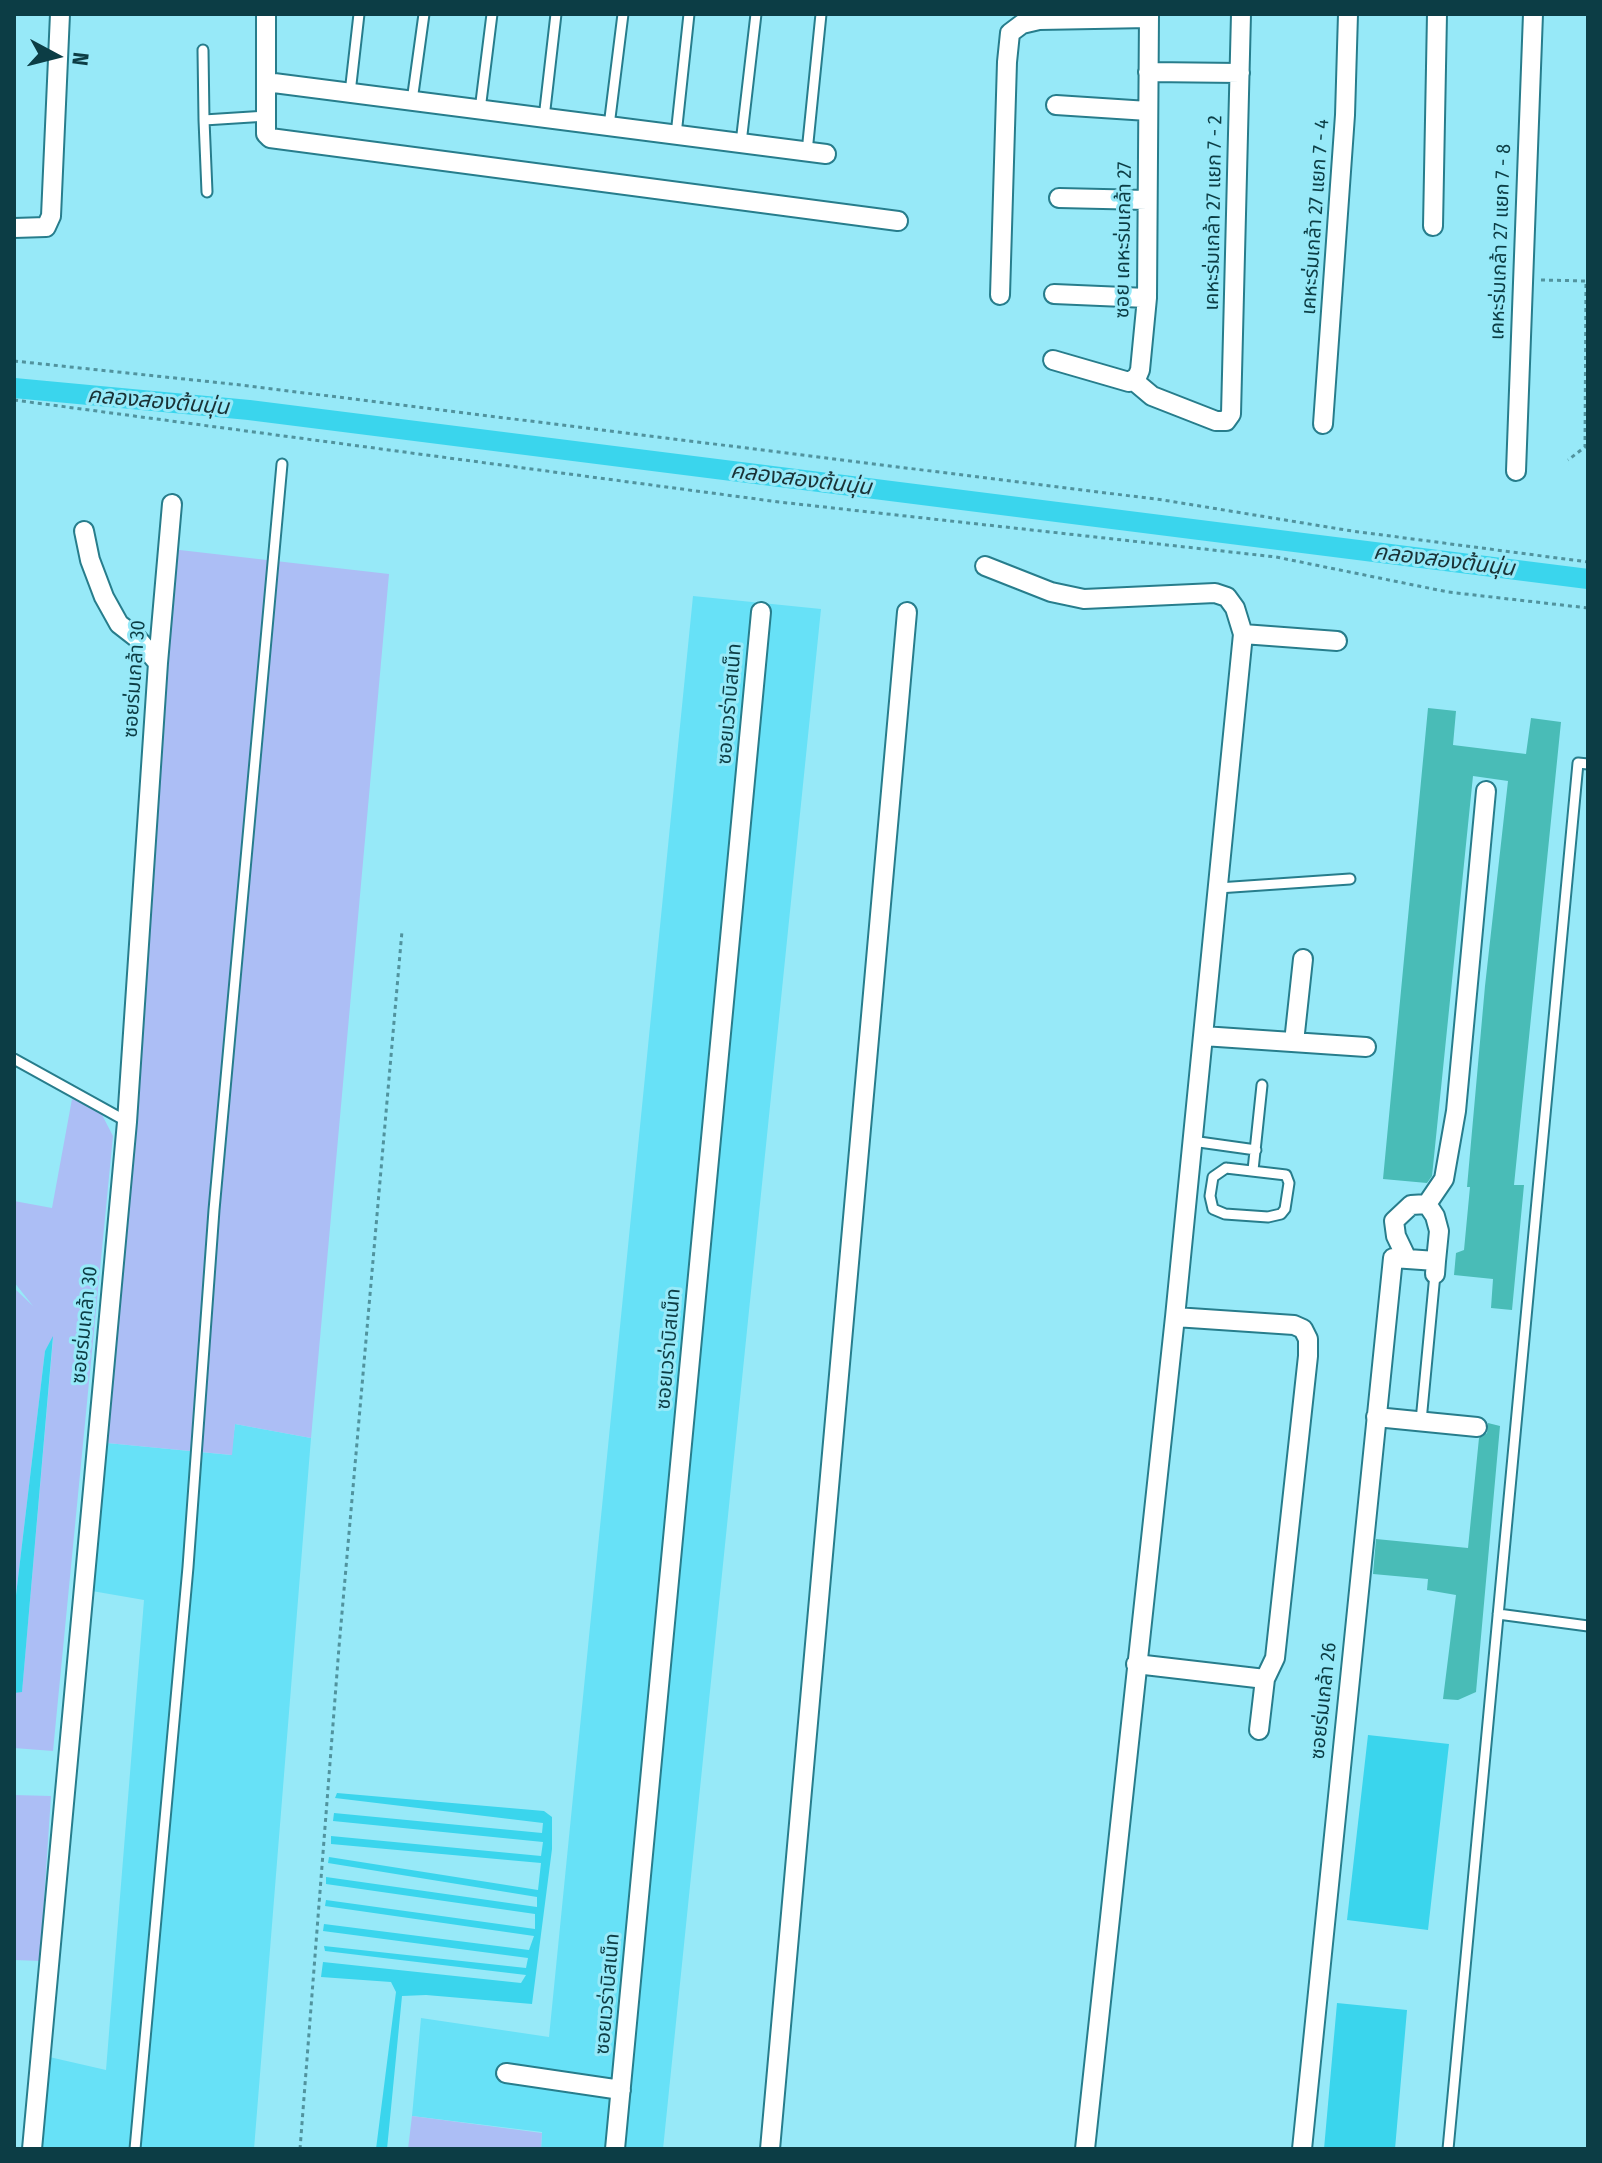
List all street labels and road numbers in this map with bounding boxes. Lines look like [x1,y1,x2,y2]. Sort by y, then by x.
street label: เคหะร่มเกล้า 27 แยก 7 - 2 [1200,115,1228,311]
street label: เคหะร่มเกล้า 27 แยก 7 - 4 [1297,118,1335,316]
street label: เคหะร่มเกล้า 27 แยก 7 - 8 [1486,143,1516,341]
street label: ซอย เคหะร่มเกล้า 27 [1111,161,1137,319]
street label: ซอยร่มเกล้า 30 [119,619,151,739]
street label: ซอยเวร่าบิสเน็ท [713,642,747,766]
street label: ซอยร่มเกล้า 30 [67,1265,103,1385]
street label: ซอยเวร่าบิสเน็ท [652,1287,686,1411]
street label: ซอยร่มเกล้า 26 [1306,1641,1342,1761]
street label: ซอยเวร่าบิสเน็ท [591,1932,625,2056]

